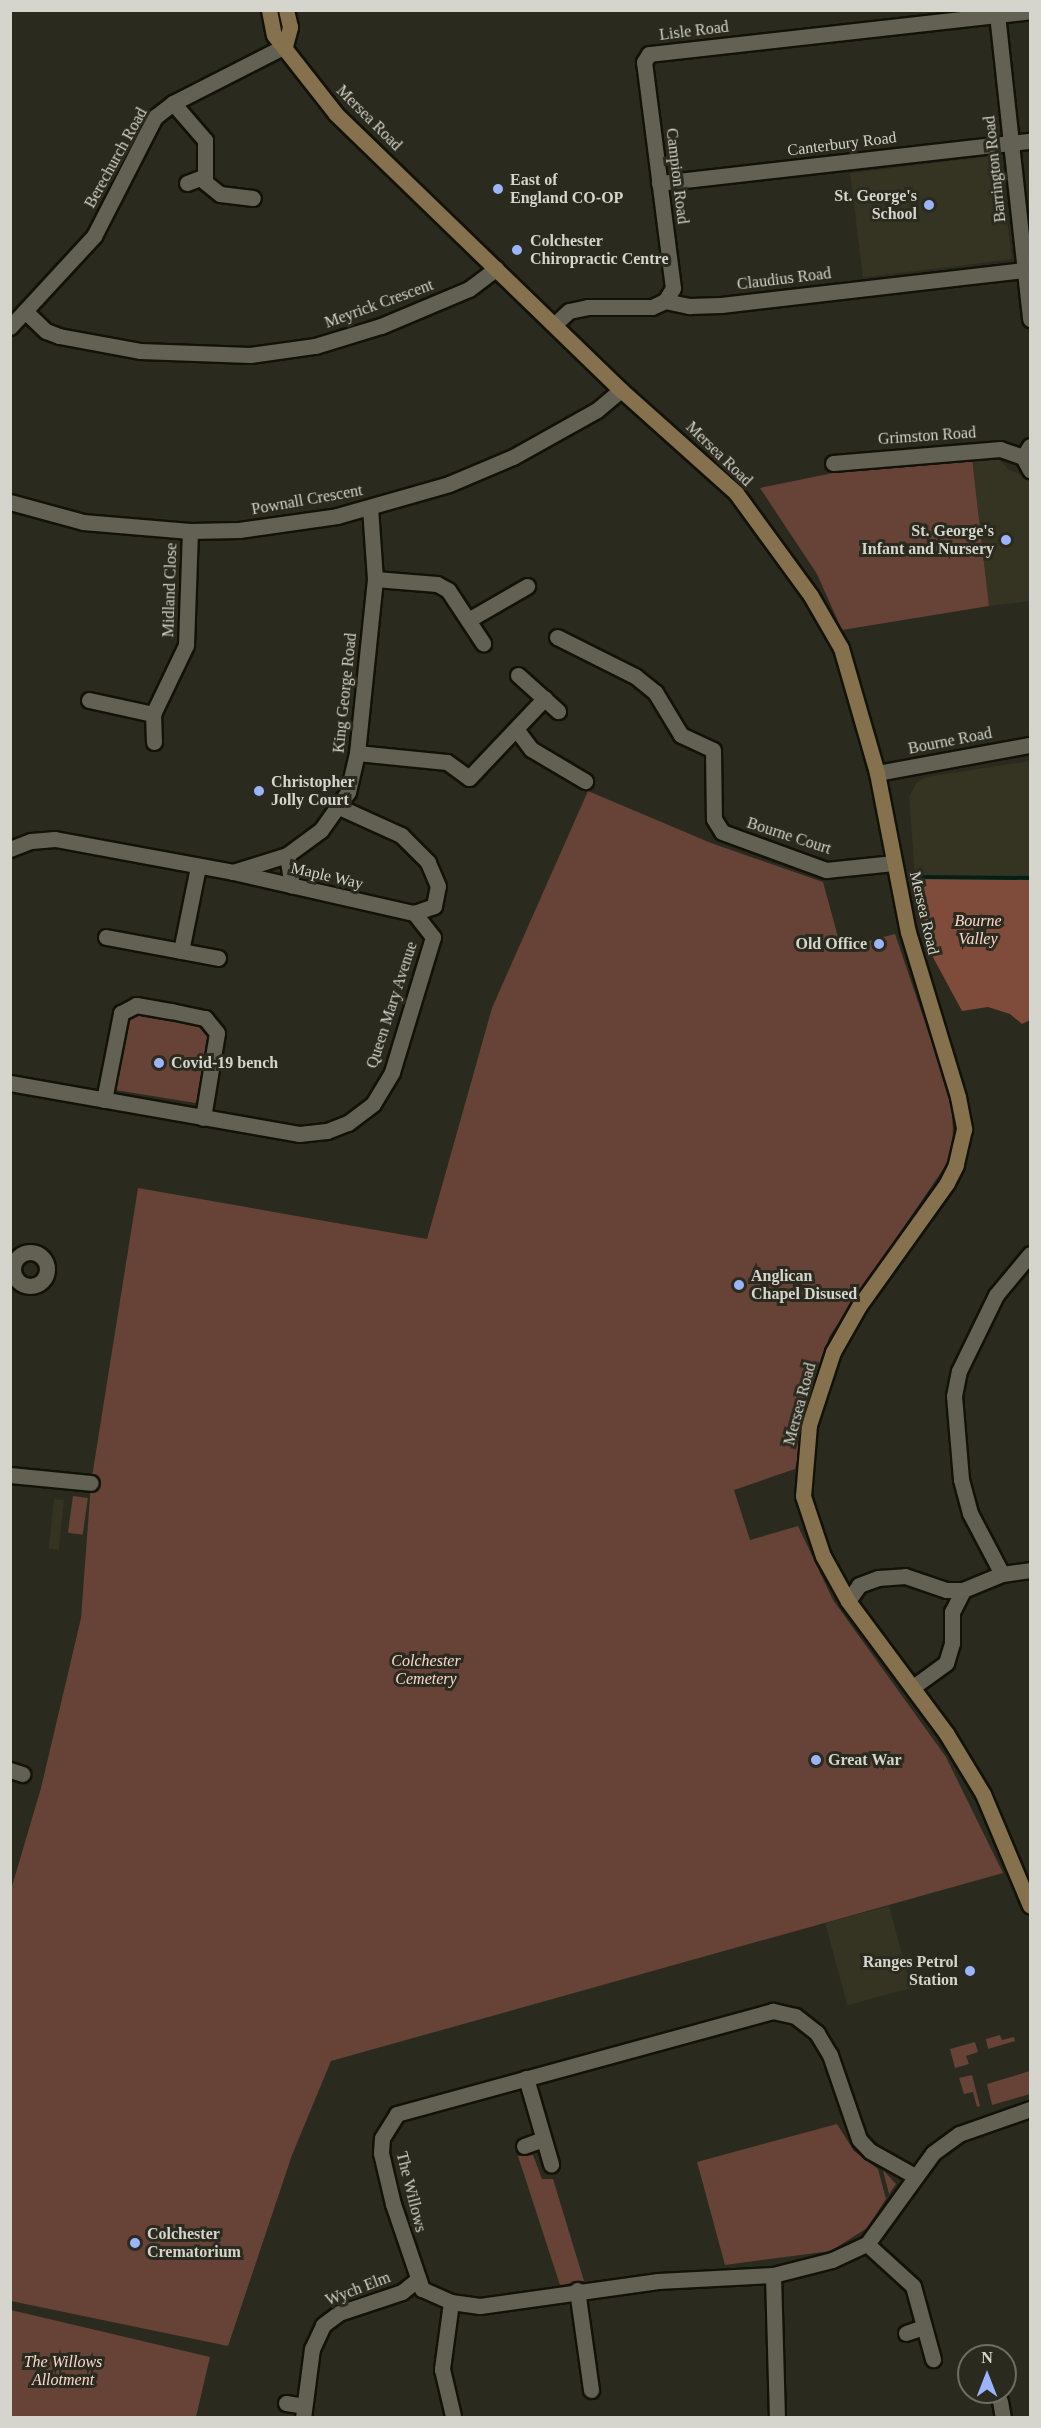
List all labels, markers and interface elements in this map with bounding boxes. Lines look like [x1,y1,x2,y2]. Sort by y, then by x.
street label: Lisle Road [658,17,730,45]
street label: Mersea Road [332,81,406,155]
street label: Berechurch Road [81,105,151,211]
street label: Barrington Road [980,115,1010,223]
street label: Campion Road [662,127,692,225]
street label: Canterbury Road [786,128,898,160]
place label: East of England CO-OP [510,170,623,208]
marker: East of England CO-OP [491,182,505,196]
place label: St. George's School [834,186,917,224]
marker: St. George's School [922,198,936,212]
place label: Colchester Chiropractic Centre [530,231,668,269]
marker: Colchester Chiropractic Centre [508,241,526,259]
street label: Claudius Road [736,264,832,294]
street label: Meyrick Crescent [322,275,436,333]
street label: Mersea Road [682,418,756,490]
street label: Grimston Road [877,423,977,449]
street label: Pownall Crescent [250,481,364,519]
place label: St. George's Infant and Nursery [862,521,994,559]
marker: St. George's Infant and Nursery [999,533,1013,547]
street label: Midland Close [159,542,181,638]
street label: King George Road [329,632,361,754]
street label: Bourne Road [907,723,993,759]
place label: Christopher Jolly Court [271,772,355,810]
marker: Christopher Jolly Court [252,784,266,798]
street label: Bourne Court [744,813,834,859]
street label: Maple Way [289,858,365,894]
street label: Mersea Road [905,869,943,957]
park label: Bourne Valley [954,911,1002,949]
place label: Old Office [795,934,867,954]
marker: Old Office [872,937,886,951]
street label: Queen Mary Avenue [362,939,422,1071]
place label: Covid-19 bench [171,1053,278,1073]
marker: Covid-19 bench [152,1056,166,1070]
place label: Anglican Chapel Disused [751,1266,857,1304]
marker: Anglican Chapel Disused [732,1278,746,1292]
street label: Mersea Road [780,1361,820,1447]
park label: Colchester Cemetery [391,1651,461,1689]
place label: Great War [828,1750,902,1770]
marker: Great War [809,1753,823,1767]
place label: Ranges Petrol Station [863,1952,958,1990]
marker: Ranges Petrol Station [963,1964,977,1978]
street label: The Willows [392,2150,430,2234]
place label: Colchester Crematorium [147,2224,241,2262]
marker: Colchester Crematorium [128,2236,142,2250]
street label: Wych Elm [323,2268,393,2310]
north arrow [957,2344,1017,2404]
text: N [981,2349,993,2366]
park label: The Willows Allotment [24,2352,102,2390]

